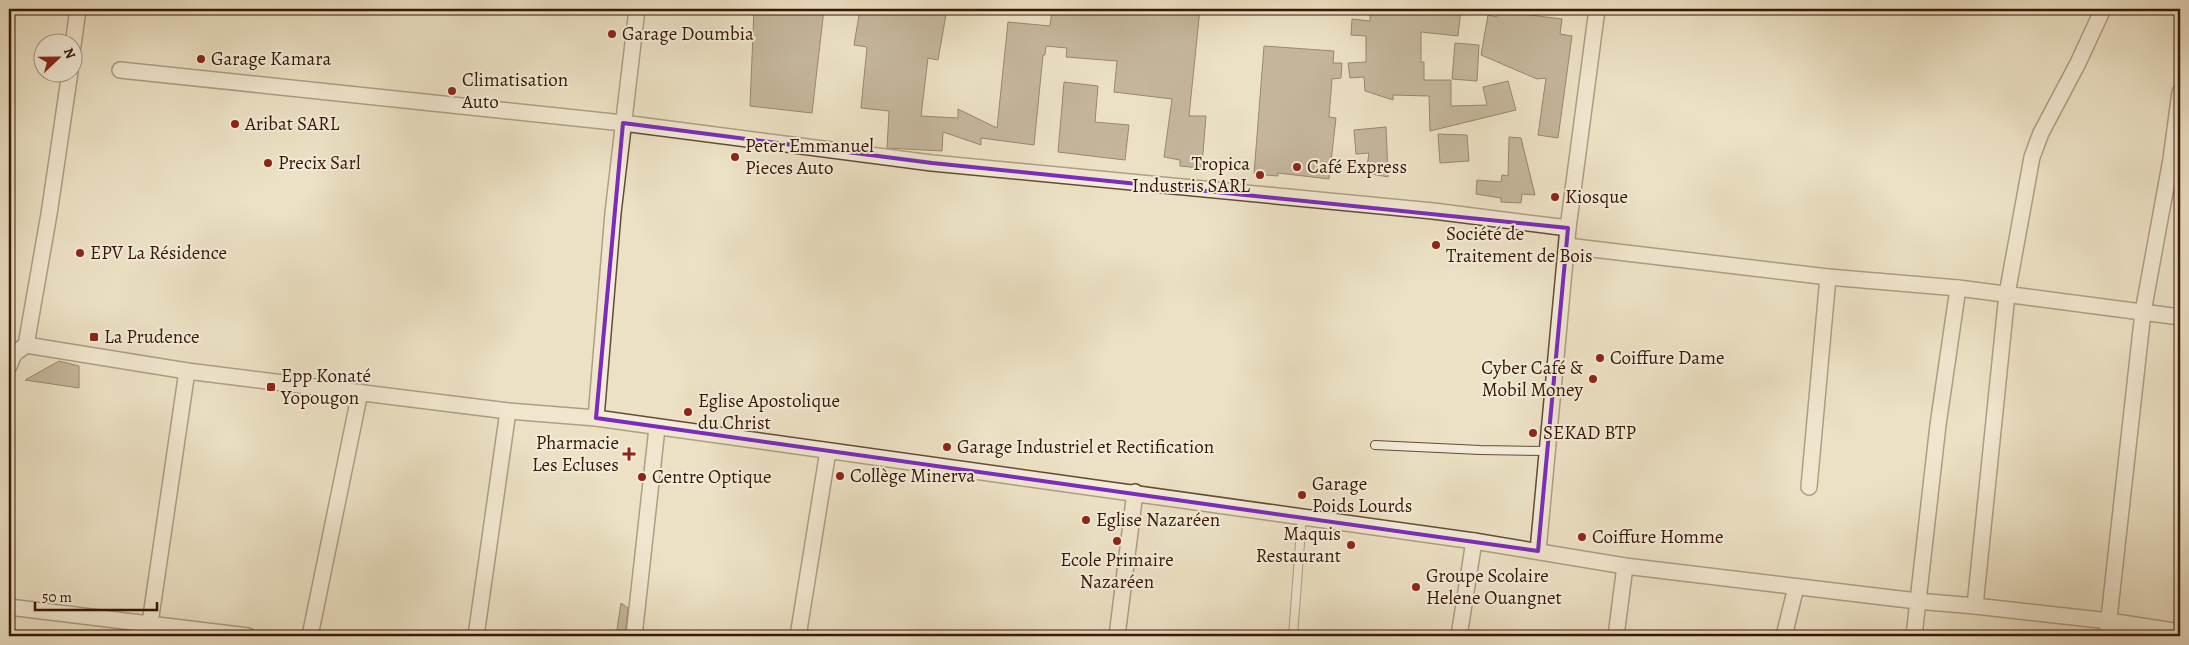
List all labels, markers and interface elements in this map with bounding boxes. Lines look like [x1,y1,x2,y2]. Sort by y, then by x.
place label: Garage Doumbia [622,21,754,47]
marker: Garage Doumbia [606,28,618,40]
north arrow [32,32,82,82]
text: N [59,45,80,62]
place label: Garage Kamara [211,46,331,72]
marker: Garage Kamara [195,53,207,65]
place label: Climatisation Auto [461,67,568,115]
marker: Climatisation Auto [446,85,458,97]
place label: Aribat SARL [244,111,340,137]
marker: Aribat SARL [229,118,241,130]
place label: Peter Emmanuel Pieces Auto [745,133,874,181]
place label: Precix Sarl [278,150,361,176]
marker: Peter Emmanuel Pieces Auto [729,151,741,163]
place label: Tropica Industris SARL [1132,151,1250,199]
place label: Café Express [1307,154,1407,180]
marker: Precix Sarl [262,157,274,169]
marker: Café Express [1291,161,1303,173]
marker: Tropica Industris SARL [1254,169,1266,181]
place label: Kiosque [1565,184,1628,210]
marker: Kiosque [1549,191,1561,203]
place label: Société de Traitement de Bois [1446,221,1593,269]
marker: Société de Traitement de Bois [1430,239,1442,251]
place label: EPV La Résidence [90,240,227,266]
marker: EPV La Résidence [74,247,86,259]
place label: La Prudence [104,324,200,350]
marker: La Prudence [88,331,100,343]
place label: Coiffure Dame [1610,345,1724,371]
marker: Coiffure Dame [1594,352,1606,364]
place label: Cyber Café & Mobil Money [1481,355,1584,403]
place label: Epp Konaté Yopougon [280,363,371,411]
marker: Cyber Café & Mobil Money [1587,373,1599,385]
marker: Epp Konaté Yopougon [265,381,277,393]
place label: Eglise Apostolique du Christ [698,388,840,436]
marker: Eglise Apostolique du Christ [682,406,694,418]
place label: SEKAD BTP [1543,420,1636,446]
marker: SEKAD BTP [1527,427,1539,439]
place label: Pharmacie Les Ecluses [532,430,619,478]
place label: Garage Industriel et Rectification [957,434,1214,460]
marker: Garage Industriel et Rectification [941,441,953,453]
marker: Pharmacie Les Ecluses [623,448,635,460]
place label: Collège Minerva [850,463,975,489]
place label: Centre Optique [652,464,771,490]
marker: Collège Minerva [834,470,846,482]
marker: Centre Optique [636,471,648,483]
place label: Garage Poids Lourds [1312,471,1412,519]
marker: Garage Poids Lourds [1296,489,1308,501]
place label: Eglise Nazaréen [1096,507,1220,533]
marker: Eglise Nazaréen [1080,514,1092,526]
place label: Maquis Restaurant [1256,521,1341,569]
place label: Coiffure Homme [1592,524,1723,550]
marker: Coiffure Homme [1576,531,1588,543]
marker: Ecole Primaire Nazaréen [1111,535,1123,547]
marker: Maquis Restaurant [1345,539,1357,551]
place label: Ecole Primaire Nazaréen [1060,547,1174,595]
place label: Groupe Scolaire Helene Ouangnet [1426,563,1562,611]
scale bar [35,580,158,612]
marker: Groupe Scolaire Helene Ouangnet [1410,581,1422,593]
text: 50 m [42,587,72,607]

